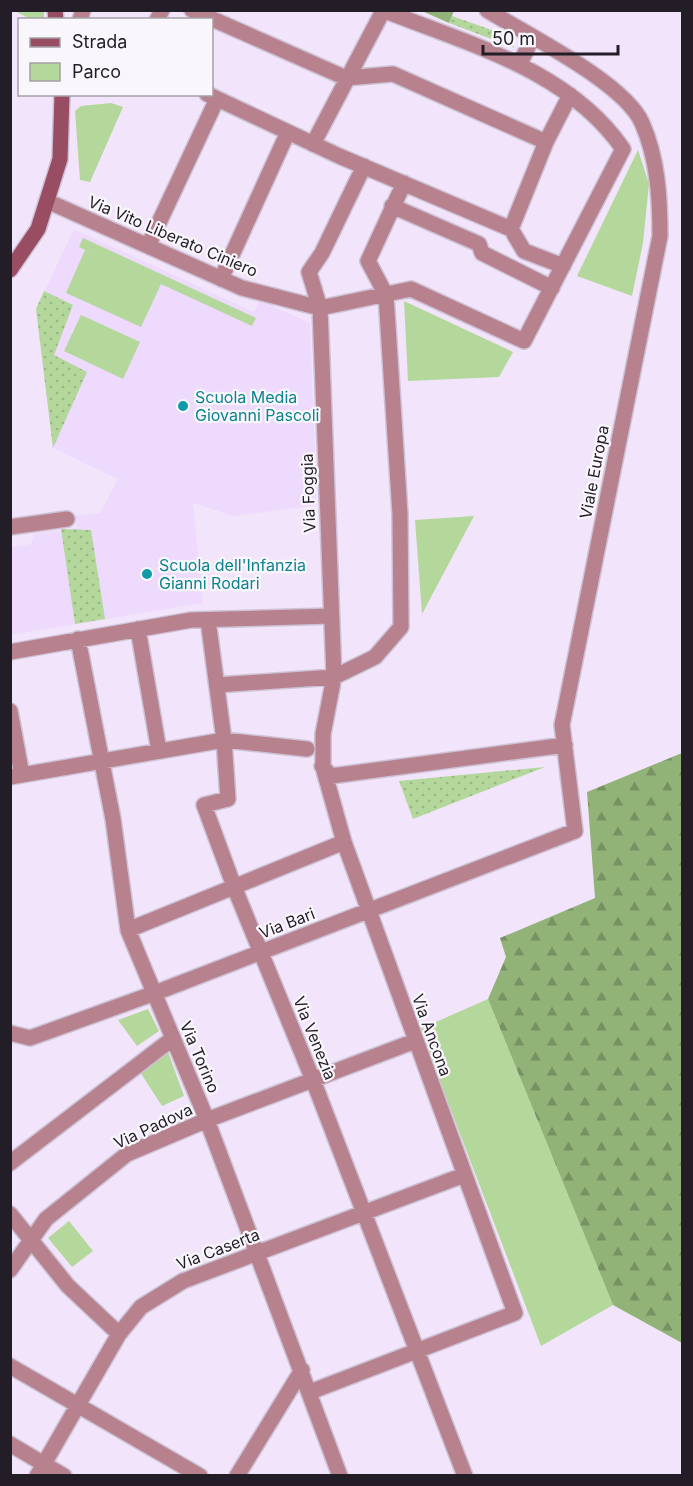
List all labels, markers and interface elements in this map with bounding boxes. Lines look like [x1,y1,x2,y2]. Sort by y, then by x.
legend [18,18,213,96]
scale bar [483,18,618,56]
text: 50 m [492,28,535,49]
text: Strada [72,31,127,52]
text: Parco [72,61,121,82]
street label: Via Vito Liberato Ciniero [85,191,261,281]
place label: Scuola Media Giovanni Pascoli [195,387,319,425]
marker: Scuola Media Giovanni Pascoli [176,399,190,413]
street label: Viale Europa [575,423,613,521]
street label: Via Foggia [297,453,319,533]
place label: Scuola dell'Infanzia Gianni Rodari [159,555,306,593]
marker: Scuola dell'Infanzia Gianni Rodari [140,567,154,581]
street label: Via Bari [256,903,318,943]
street label: Via Ancona [408,991,456,1079]
street label: Via Venezia [289,993,341,1083]
street label: Via Torino [176,1018,224,1096]
street label: Via Padova [110,1099,196,1153]
street label: Via Caserta [174,1224,262,1274]

